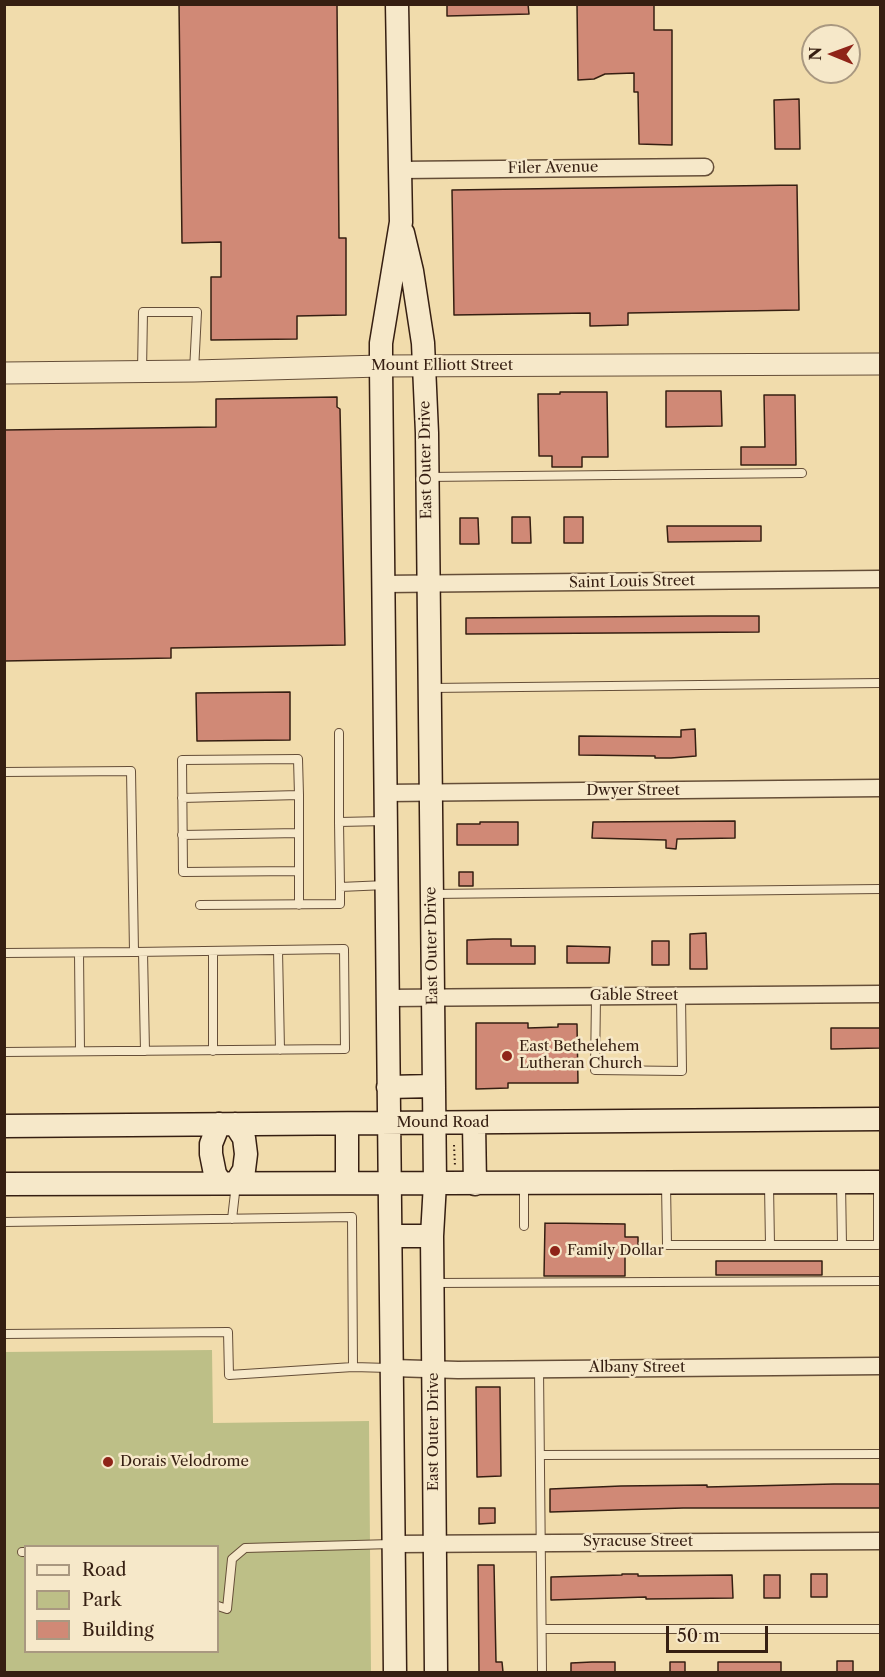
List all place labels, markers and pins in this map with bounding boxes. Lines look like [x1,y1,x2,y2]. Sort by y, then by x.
place label: East Bethelehem Lutheran Church [519,1038,642,1073]
marker: East Bethelehem Lutheran Church [500,1049,514,1063]
place label: Family Dollar [567,1242,664,1260]
marker: Family Dollar [548,1244,562,1258]
place label: Dorais Velodrome [120,1453,249,1471]
marker: Dorais Velodrome [101,1455,115,1469]

